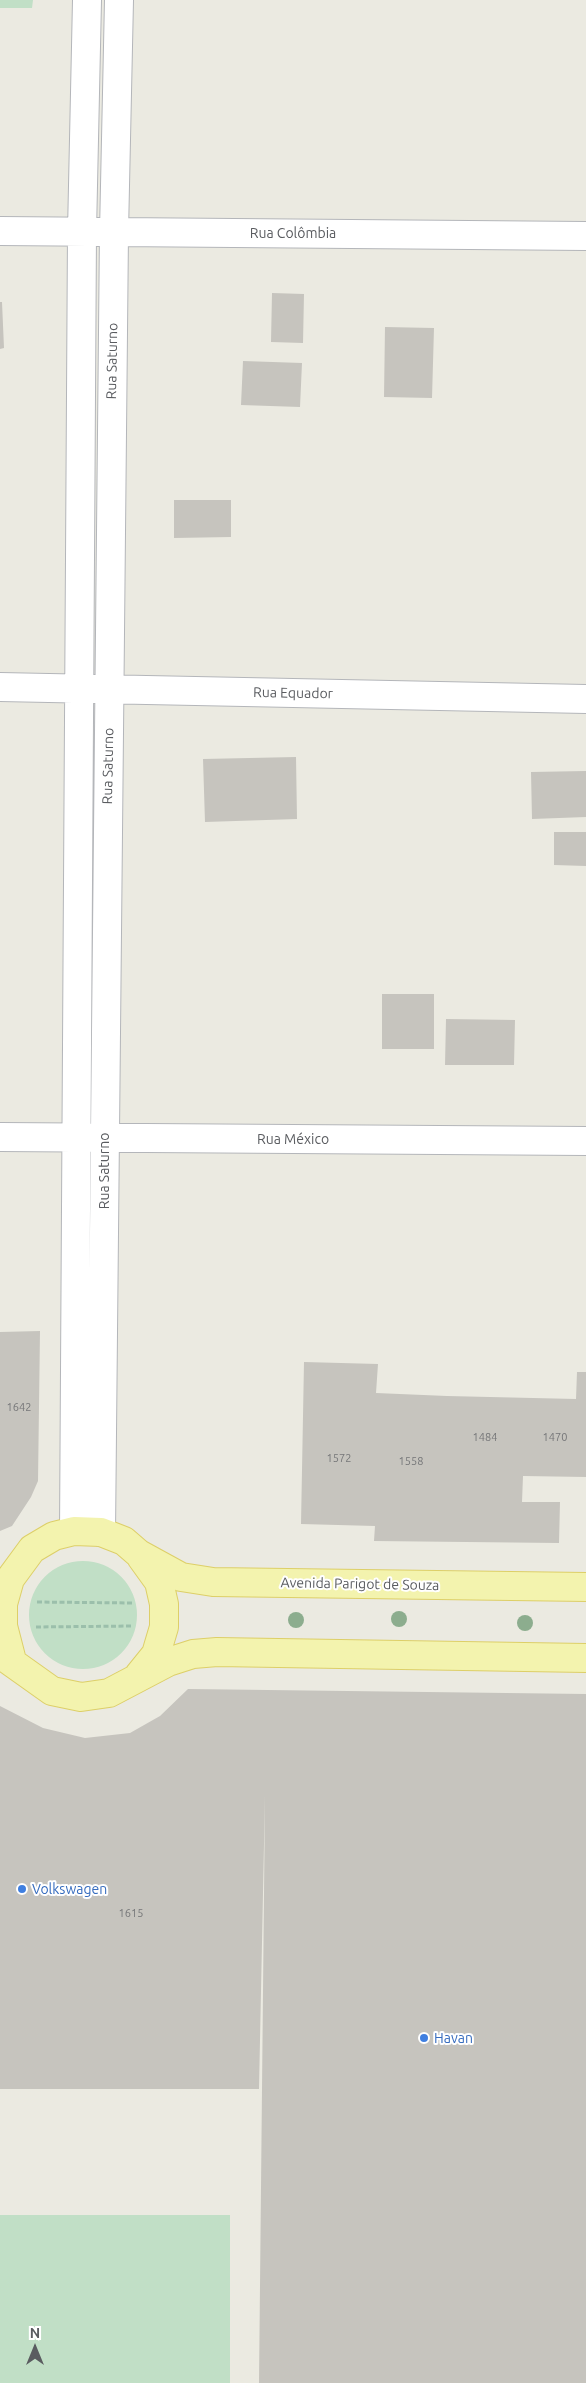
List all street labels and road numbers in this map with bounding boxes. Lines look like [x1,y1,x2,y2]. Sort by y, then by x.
street label: Rua Colômbia [250,225,336,241]
street label: Rua Saturno [103,323,121,399]
street label: Rua Equador [253,684,333,702]
street label: Rua Saturno [99,728,117,804]
street label: Rua México [257,1131,329,1147]
street label: Rua Saturno [96,1133,112,1209]
street label: Avenida Parigot de Souza [280,1574,440,1594]

